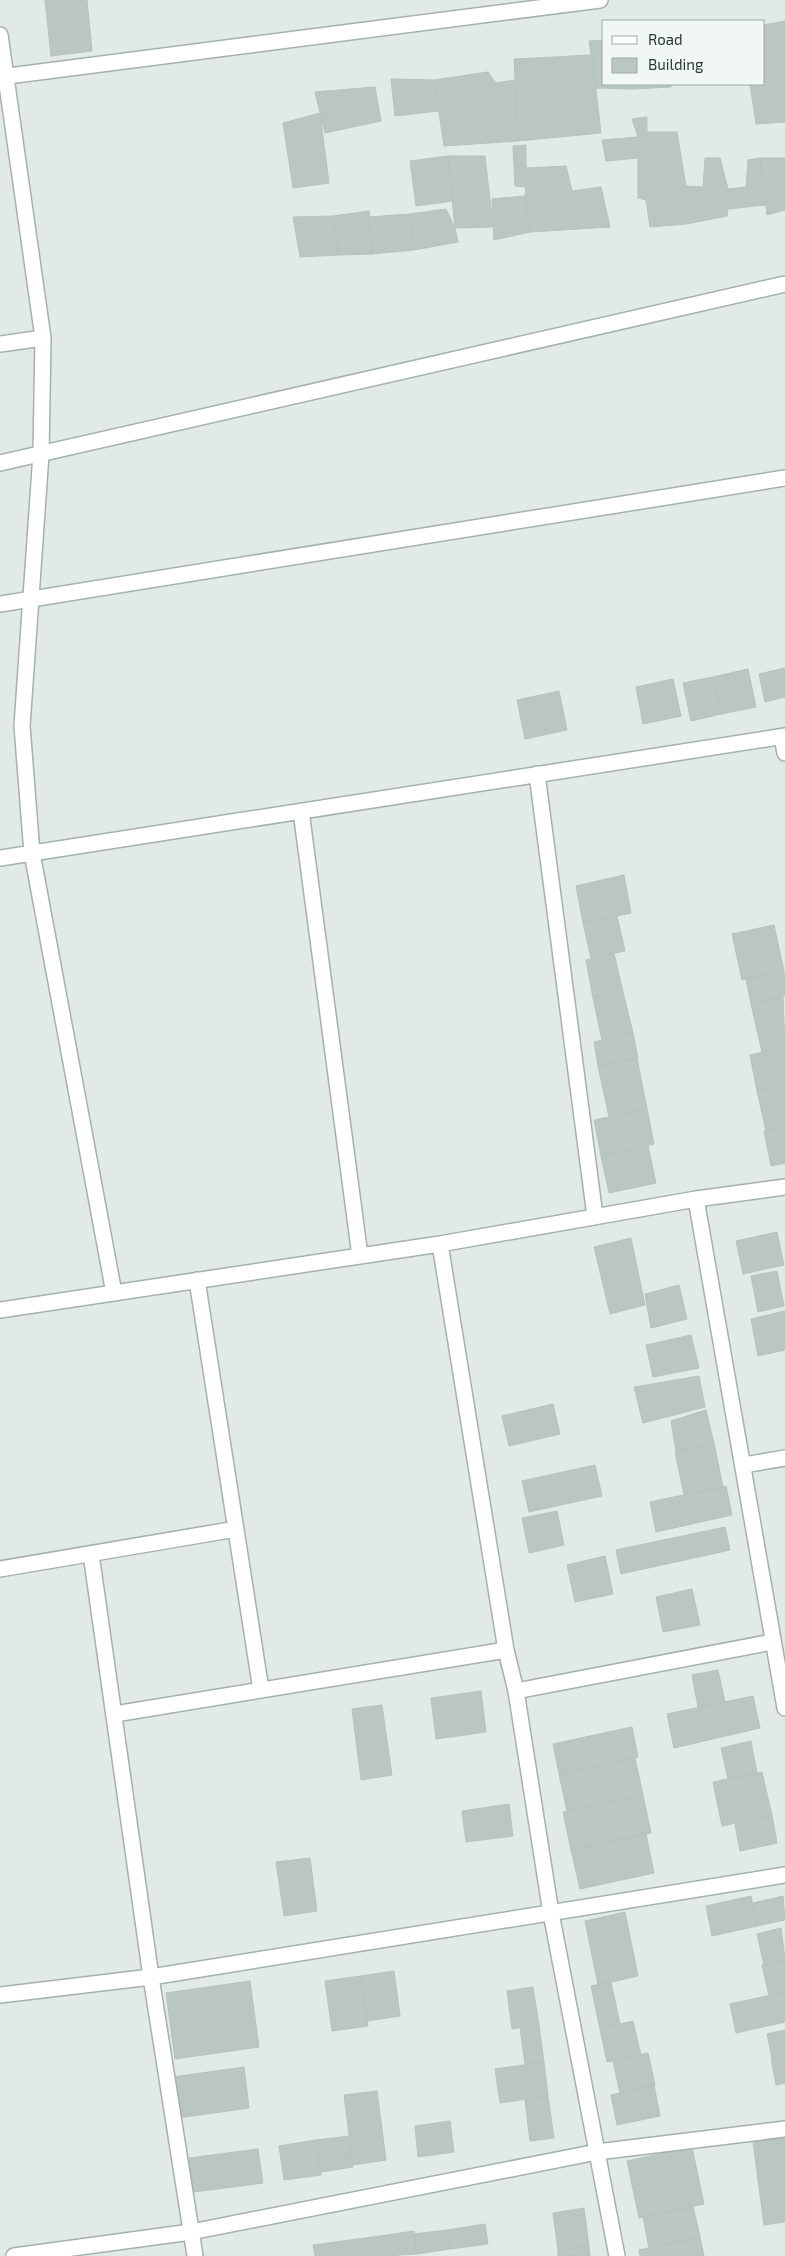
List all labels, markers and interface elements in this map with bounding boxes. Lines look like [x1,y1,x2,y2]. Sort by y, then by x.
legend [602,20,765,85]
text: Road [648,30,683,48]
text: Building [648,55,704,73]

